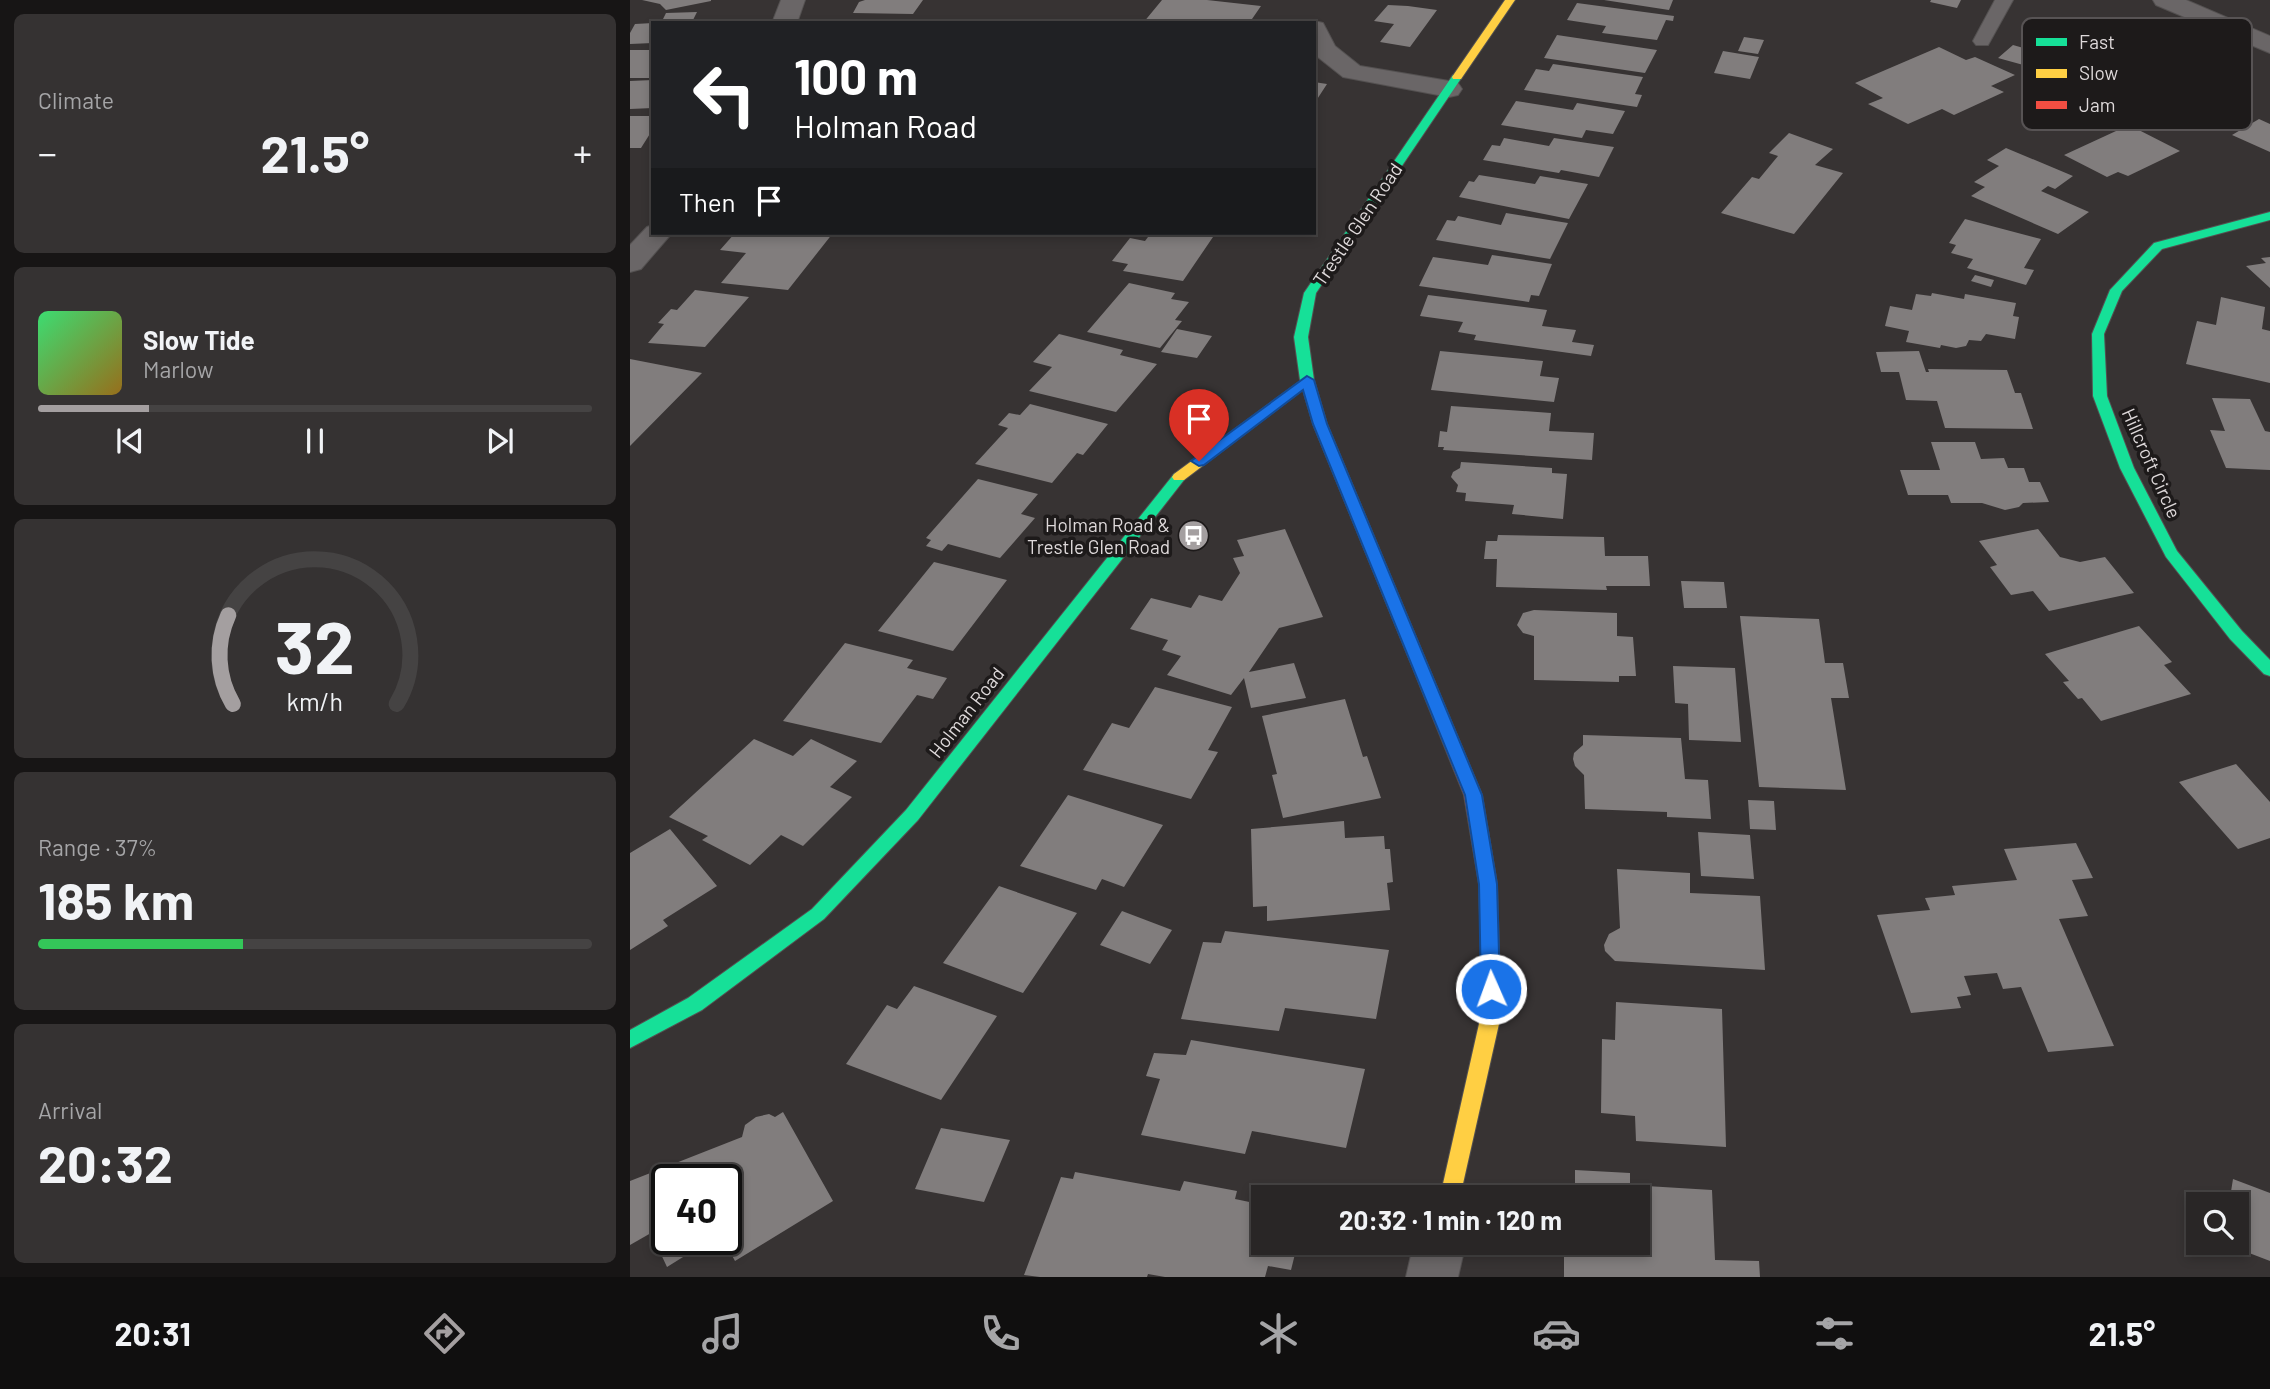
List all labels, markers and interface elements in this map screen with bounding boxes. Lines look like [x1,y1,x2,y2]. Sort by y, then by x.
legend [2022,18,2252,130]
text: Fast [2079,30,2115,53]
text: 100 m [794,46,918,105]
icon: left [679,49,770,140]
text: Slow [2079,61,2118,84]
text: Climate [38,86,114,114]
text: Jam [2079,93,2115,116]
text: Holman Road [794,106,977,144]
text: 21.5° [261,121,369,183]
text: − [38,129,57,175]
text: + [573,129,592,175]
street label: Trestle Glen Road [1307,158,1407,290]
icon: arrive [750,182,788,220]
text: Then [679,186,736,217]
text: Slow Tide [143,324,255,355]
text: Marlow [143,355,214,383]
pin [1169,389,1229,461]
icon: arrive [1180,400,1218,438]
street label: Hillcroft Circle [2117,404,2187,522]
icon: previous [111,422,149,460]
icon: pause [296,422,334,460]
icon: next [481,422,519,460]
place label: Holman Road & Trestle Glen Road [1027,513,1170,558]
bus stop icon: Holman Road & Trestle Glen Road [1176,518,1210,552]
text: 32 [275,602,355,690]
street label: Holman Road [923,662,1009,762]
text: km/h [287,686,343,716]
text: Range · 37% [38,833,157,861]
text: 185 km [38,868,194,930]
position arrow [1454,952,1528,1026]
text: Arrival [38,1096,102,1124]
text: 20:32 [38,1131,173,1193]
speed limit sign: 40 [651,1164,742,1255]
map controls [2186,1192,2249,1255]
button: search [2186,1192,2249,1255]
text: 20:32 · 1 min · 120 m [1339,1204,1562,1235]
icon: directions [420,1309,469,1358]
icon: music [698,1309,747,1358]
icon: phone [976,1309,1025,1358]
icon: climate [1254,1309,1303,1358]
icon: car [1532,1309,1581,1358]
icon: filters [1810,1309,1859,1358]
text: 20:31 [115,1314,191,1352]
text: 21.5° [2088,1314,2155,1352]

